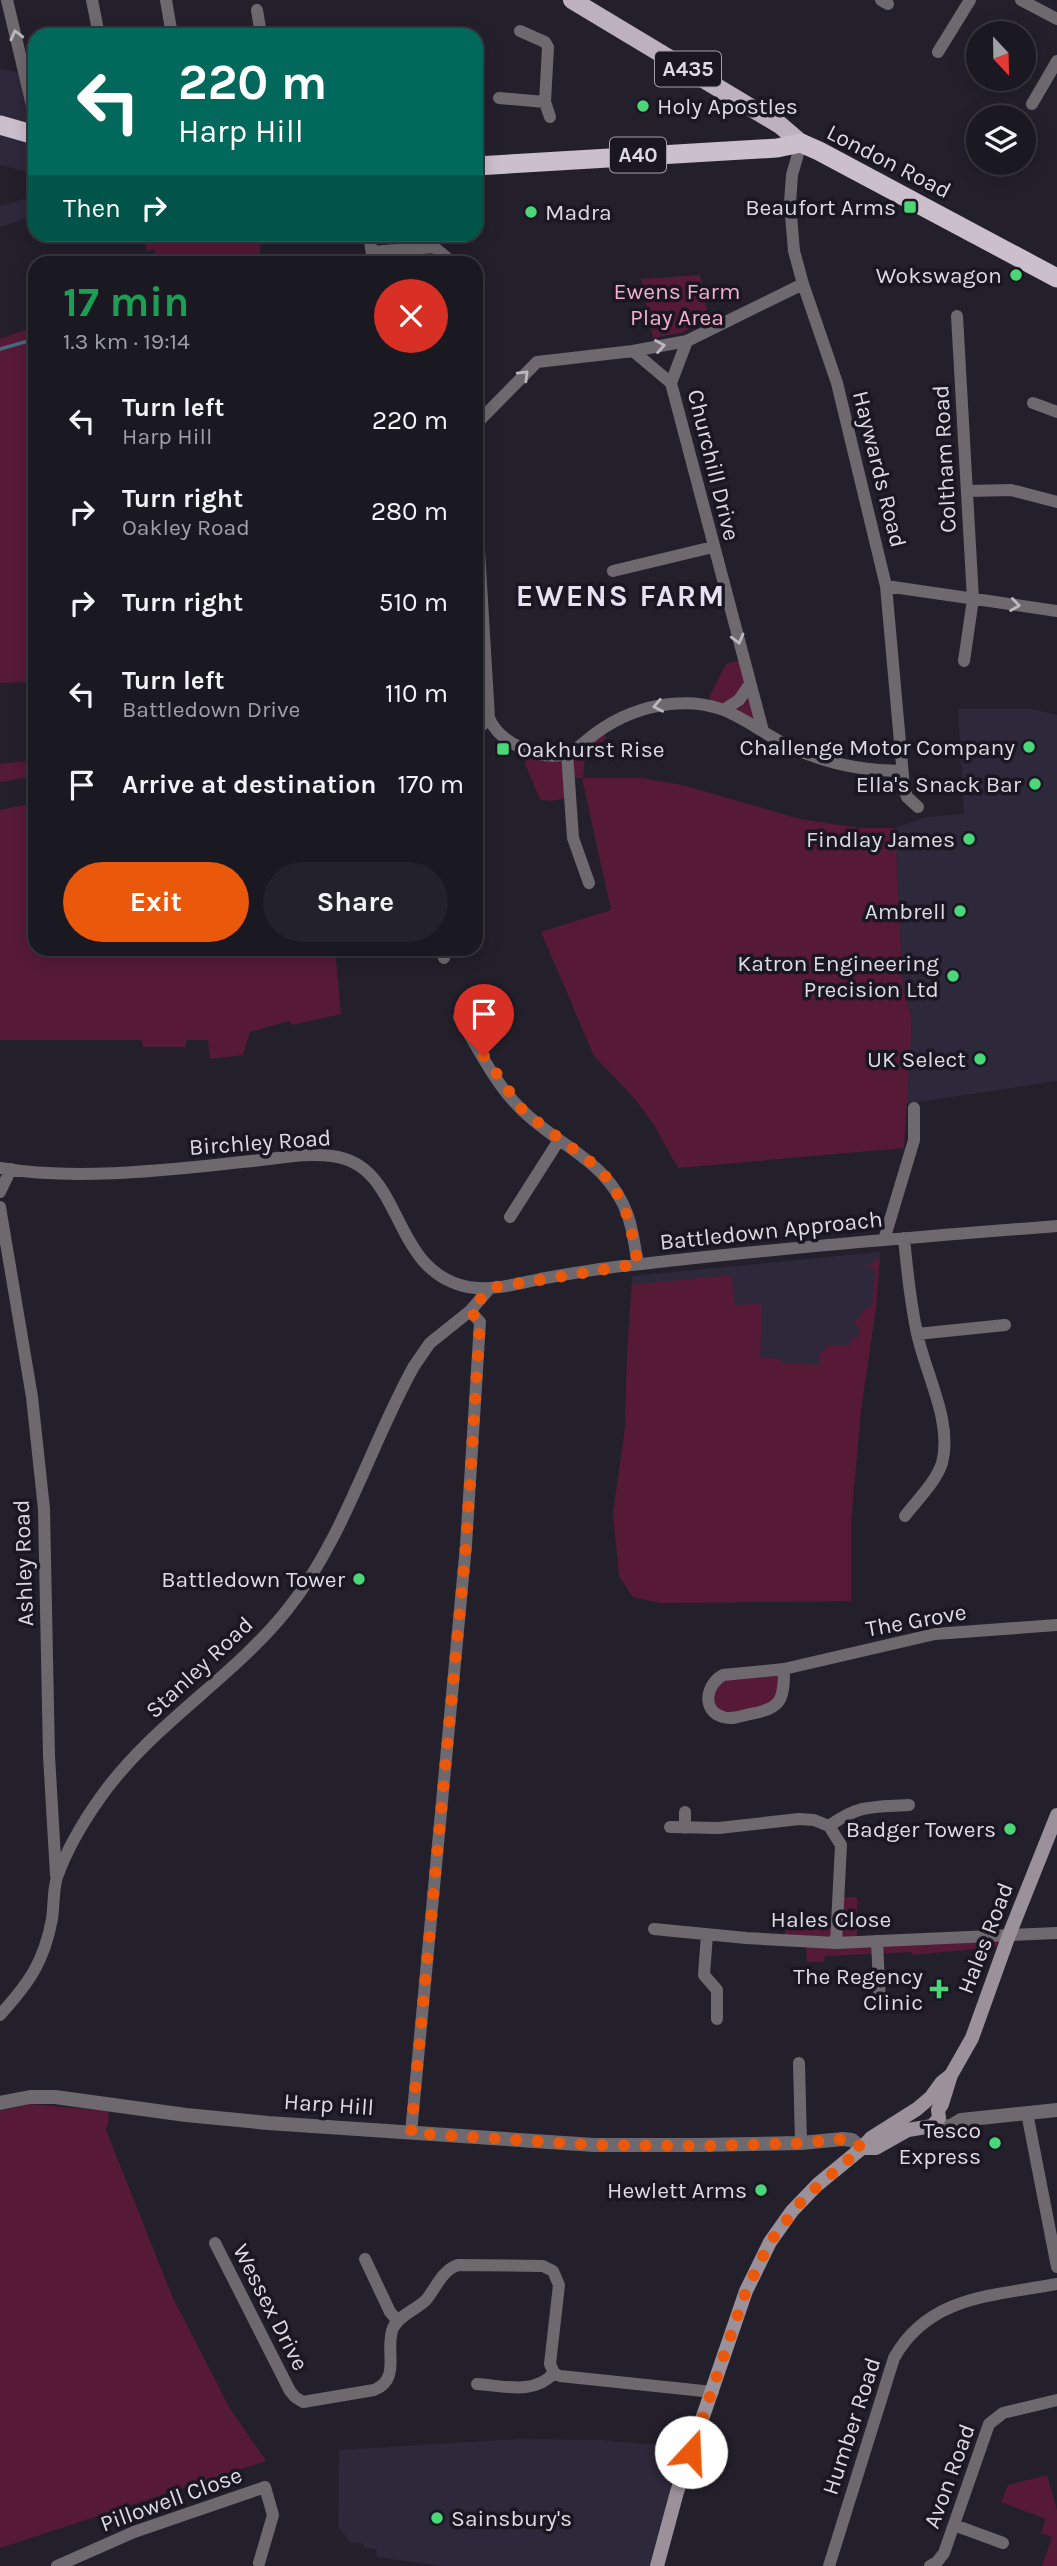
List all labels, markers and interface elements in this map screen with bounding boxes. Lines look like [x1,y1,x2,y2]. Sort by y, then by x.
north arrow [966,21,1036,91]
map controls [966,21,1036,175]
one-way arrow [9,29,24,41]
road number: A435 [655,52,721,86]
text: 220 m [178,54,327,111]
icon: left [63,56,154,147]
place label: Holy Apostles [657,93,798,120]
marker: Holy Apostles [635,98,651,114]
button: layers [966,105,1036,175]
text: Harp Hill [178,113,304,150]
street label: London Road [822,119,955,204]
road number: A40 [610,138,666,172]
icon: right [135,189,173,227]
text: Then [63,193,121,224]
place label: Beaufort Arms [745,194,896,221]
place label: Madra [545,199,612,226]
marker: Beaufort Arms [902,199,918,215]
marker: Madra [523,204,539,220]
place label: Wokswagon [876,262,1002,289]
marker: Wokswagon [1008,267,1024,283]
text: 17 min [63,277,189,327]
park label: Ewens Farm Play Area [614,278,740,331]
button: close [374,279,448,353]
text: 1.3 km · 19:14 [63,328,190,355]
one-way arrow [655,339,666,354]
one-way arrow [516,371,529,384]
street label: Coltham Road [927,384,962,534]
street label: Churchill Drive [682,387,745,544]
street label: Haywards Road [847,388,912,550]
text: Turn left [122,392,224,423]
icon: left [63,402,101,440]
text: 220 m [372,405,448,436]
text: Harp Hill [122,423,212,450]
text: Turn right [122,483,243,514]
icon: right [63,493,101,531]
text: 280 m [371,496,448,527]
text: Oakley Road [122,514,250,541]
district label: EWENS FARM [516,578,726,614]
icon: right [63,584,101,622]
text: Turn right [122,587,243,618]
text: 510 m [379,587,448,618]
one-way arrow [1009,597,1021,612]
one-way arrow [730,633,744,645]
text: Turn left [122,665,224,696]
icon: left [63,675,101,713]
text: 110 m [385,678,448,709]
text: Battledown Drive [122,696,300,723]
one-way arrow [652,698,664,713]
place label: Challenge Motor Company [740,734,1015,761]
place label: Oakhurst Rise [517,736,665,763]
marker: Challenge Motor Company [1021,739,1037,755]
marker: Oakhurst Rise [495,741,511,757]
icon: arrive [63,766,101,804]
text: Arrive at destination [122,769,376,800]
text: 170 m [397,769,464,800]
place label: Ella's Snack Bar [856,771,1022,798]
marker: Ella's Snack Bar [1027,776,1043,792]
place label: Findlay James [806,826,955,853]
marker: Findlay James [961,831,977,847]
button: Exit [63,862,249,942]
button: Share [263,862,448,942]
place label: Ambrell [865,898,946,925]
marker: Ambrell [952,903,968,919]
place label: Katron Engineering Precision Ltd [737,950,939,1003]
marker: Katron Engineering Precision Ltd [945,968,961,984]
pin [454,984,514,1056]
icon: arrive [465,995,503,1033]
place label: UK Select [867,1046,966,1073]
marker: UK Select [972,1051,988,1067]
street label: Birchley Road [188,1124,332,1161]
street label: Battledown Approach [658,1205,884,1256]
street label: Ashley Road [8,1499,39,1627]
place label: Battledown Tower [161,1566,346,1593]
marker: Battledown Tower [351,1571,367,1587]
street label: The Grove [864,1598,969,1643]
street label: Stanley Road [140,1611,258,1724]
place label: Badger Towers [846,1816,996,1843]
marker: Badger Towers [1002,1821,1018,1837]
street label: Hales Road [952,1879,1019,1998]
street label: Hales Close [771,1906,891,1933]
place label: The Regency Clinic [793,1963,923,2016]
marker: The Regency Clinic [929,1979,949,1999]
street label: Harp Hill [283,2088,375,2121]
place label: Tesco Express [899,2117,981,2170]
marker: Tesco Express [987,2135,1003,2151]
place label: Hewlett Arms [607,2177,747,2204]
marker: Hewlett Arms [753,2182,769,2198]
street label: Wessex Drive [227,2239,314,2375]
street label: Humber Road [817,2354,886,2498]
position arrow [654,2415,728,2489]
street label: Avon Road [918,2420,981,2532]
street label: Pillowell Close [97,2461,246,2538]
place label: Sainsbury's [451,2505,572,2532]
marker: Sainsbury's [429,2510,445,2526]

